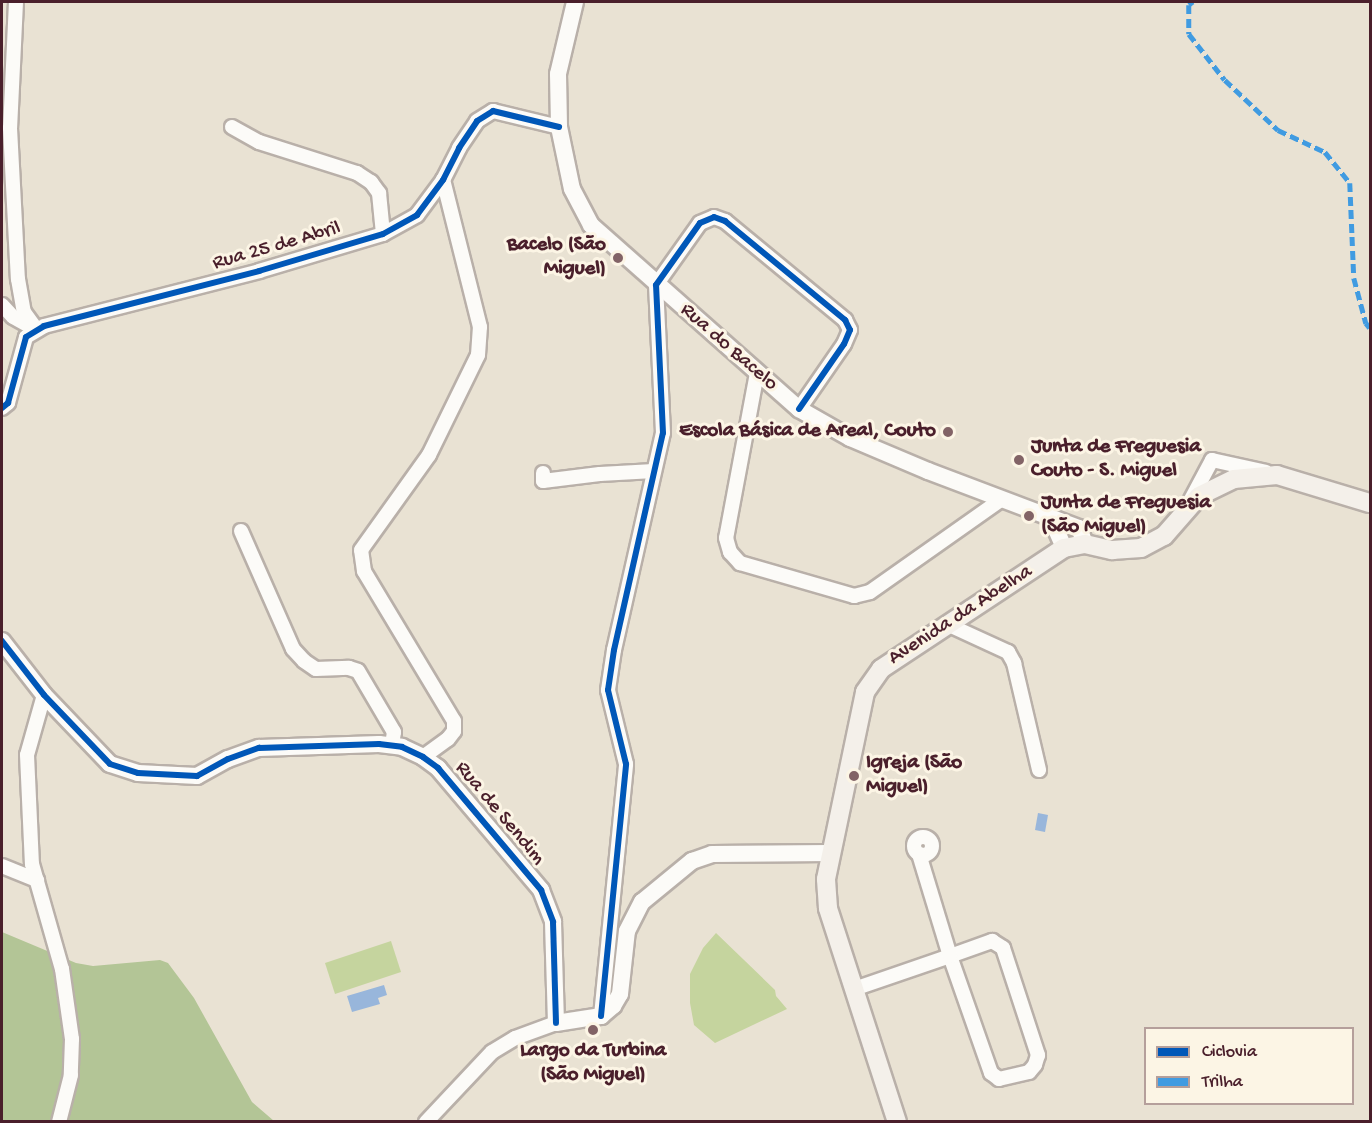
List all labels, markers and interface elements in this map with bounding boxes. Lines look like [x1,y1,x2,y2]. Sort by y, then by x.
street label: Rua 25 de Abril [210,217,344,277]
place label: Bacelo (São Miguel) [507,233,606,283]
marker: Bacelo (São Miguel) [611,251,625,265]
street label: Rua do Bacelo [674,299,782,397]
place label: Escola Básica de Areal, Couto [679,419,936,445]
marker: Escola Básica de Areal, Couto [941,425,955,439]
place label: Junta de Freguesia Couto - S. Miguel [1031,435,1201,485]
marker: Junta de Freguesia Couto - S. Miguel [1012,453,1026,467]
place label: Junta de Freguesia (São Miguel) [1041,491,1211,541]
marker: Junta de Freguesia (São Miguel) [1022,509,1036,523]
street label: Avenida da Abelha [884,560,1038,672]
place label: Igreja (São Miguel) [866,751,962,801]
street label: Rua de Sendim [448,757,550,871]
marker: Igreja (São Miguel) [847,769,861,783]
marker: Largo da Turbina (São Miguel) [586,1023,600,1037]
legend [1144,1027,1354,1105]
place label: Largo da Turbina (São Miguel) [520,1039,666,1089]
text: Ciclovia [1202,1042,1257,1063]
text: Trilha [1202,1072,1243,1093]

